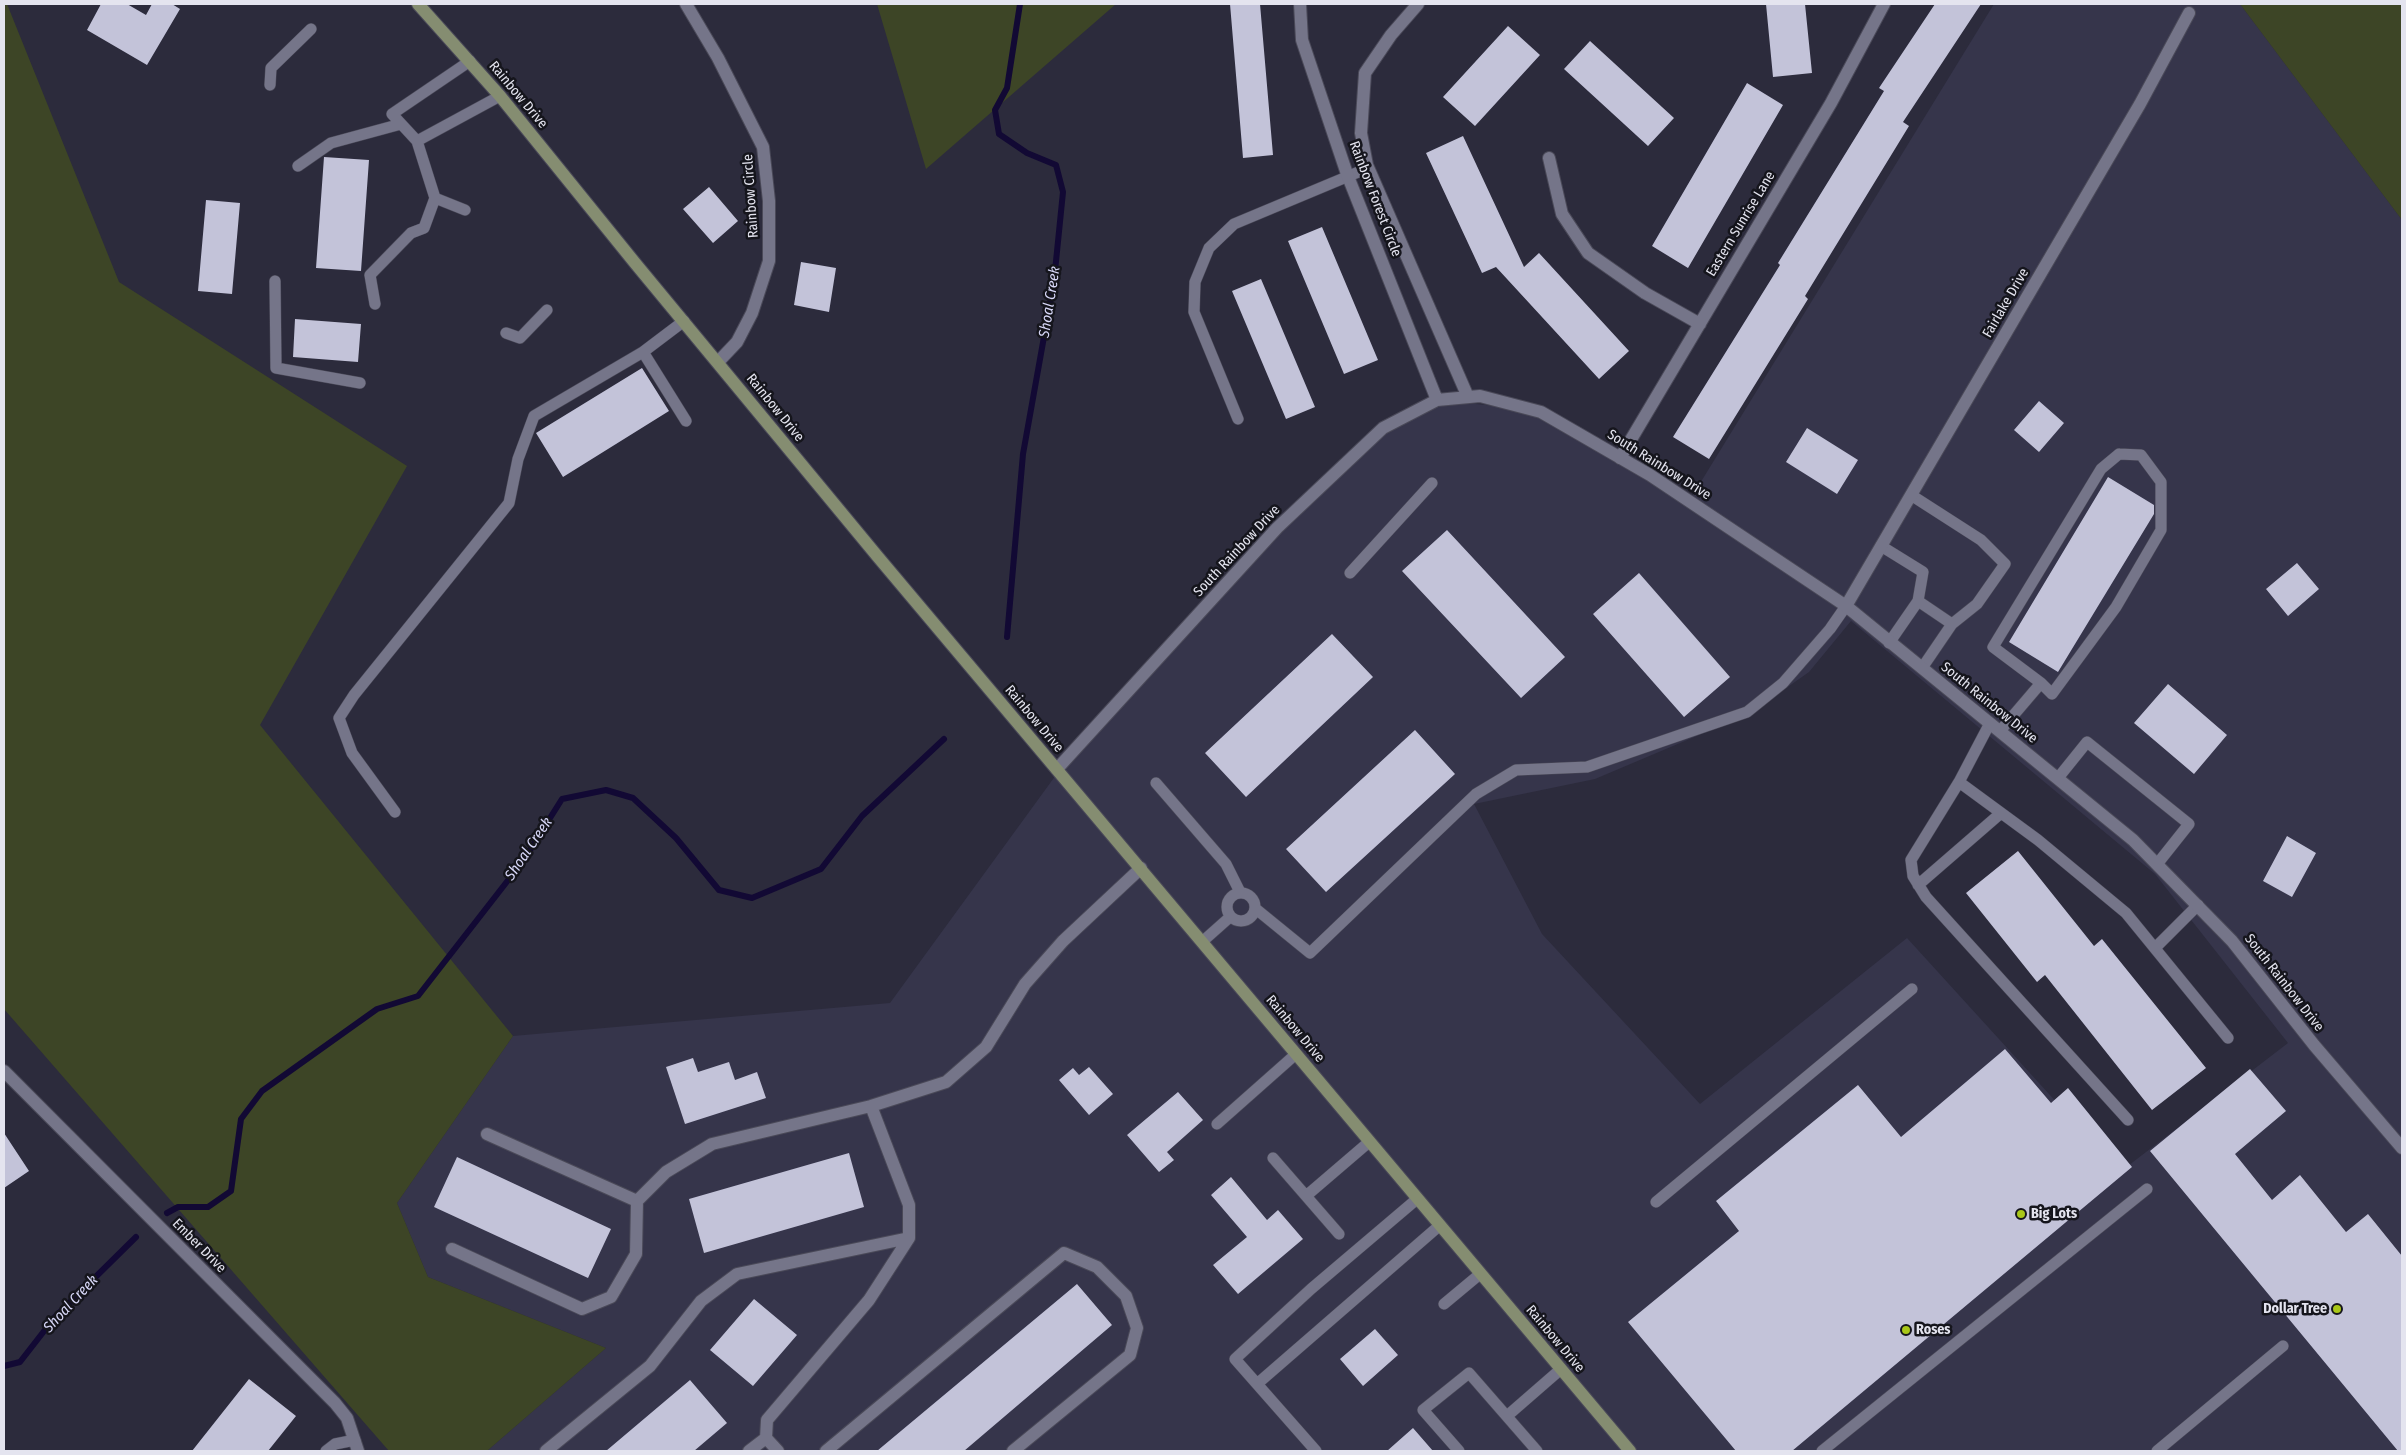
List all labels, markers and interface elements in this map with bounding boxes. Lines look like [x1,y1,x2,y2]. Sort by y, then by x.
street label: Rainbow Drive [485,58,551,132]
street label: Rainbow Forest Circle [1345,139,1405,259]
street label: Rainbow Circle [740,153,762,239]
street label: Eastern Sunrise Lane [1703,168,1779,280]
water label: Shoal Creek [1035,265,1065,339]
street label: Fairlake Drive [1979,265,2033,341]
street label: Rainbow Drive [743,371,807,445]
street label: South Rainbow Drive [1604,426,1714,504]
street label: South Rainbow Drive [1190,502,1284,600]
street label: South Rainbow Drive [1937,659,2041,747]
street label: Rainbow Drive [1001,682,1067,756]
water label: Shoal Creek [501,814,557,884]
street label: South Rainbow Drive [2241,931,2327,1035]
street label: Rainbow Drive [1262,992,1328,1066]
place label: Big Lots [2031,1206,2077,1222]
marker: Big Lots [2015,1208,2027,1220]
street label: Ember Drive [169,1216,229,1276]
water label: Shoal Creek [40,1272,102,1336]
place label: Dollar Tree [2263,1301,2327,1317]
street label: Rainbow Drive [1522,1302,1588,1376]
marker: Dollar Tree [2331,1303,2343,1315]
place label: Roses [1916,1322,1950,1338]
marker: Roses [1900,1324,1912,1336]

